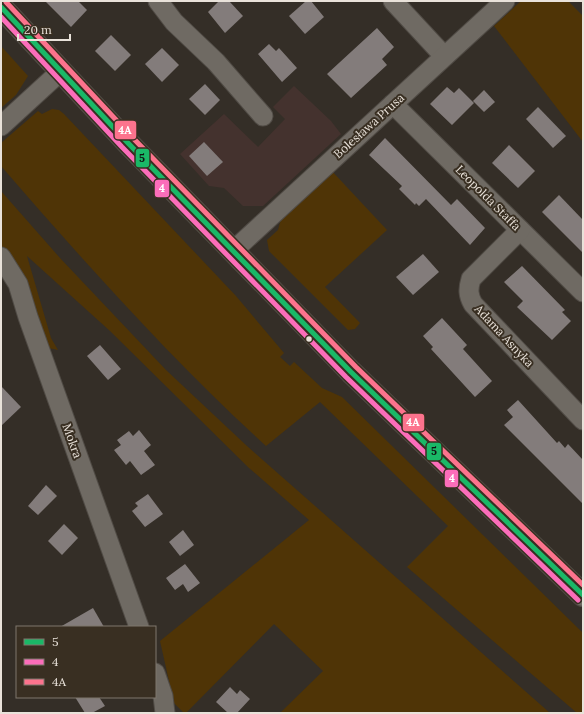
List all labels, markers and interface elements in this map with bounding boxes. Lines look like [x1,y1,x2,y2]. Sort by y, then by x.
scale bar [18,16,70,42]
text: 20 m [24,22,52,37]
street label: Bolesława Prusa [330,90,407,161]
line badge: 4A [114,120,137,140]
text: 4A [118,123,132,137]
line badge: 5 [135,148,150,168]
text: 5 [139,151,145,165]
street label: Leopolda Staffa [453,162,524,233]
line badge: 4 [154,179,170,198]
text: 4 [159,181,165,195]
street label: Adama Asnyka [471,301,537,370]
unlabelled marker [304,334,314,344]
line badge: 4A [402,413,425,432]
text: 4A [406,415,420,429]
street label: Mokra [59,421,86,460]
line badge: 5 [426,442,442,461]
text: 5 [431,444,437,458]
line badge: 4 [444,469,459,488]
text: 4 [449,471,455,485]
legend [16,626,156,698]
text: 5 [52,634,59,649]
text: 4 [52,654,59,669]
text: 4A [52,674,67,689]

